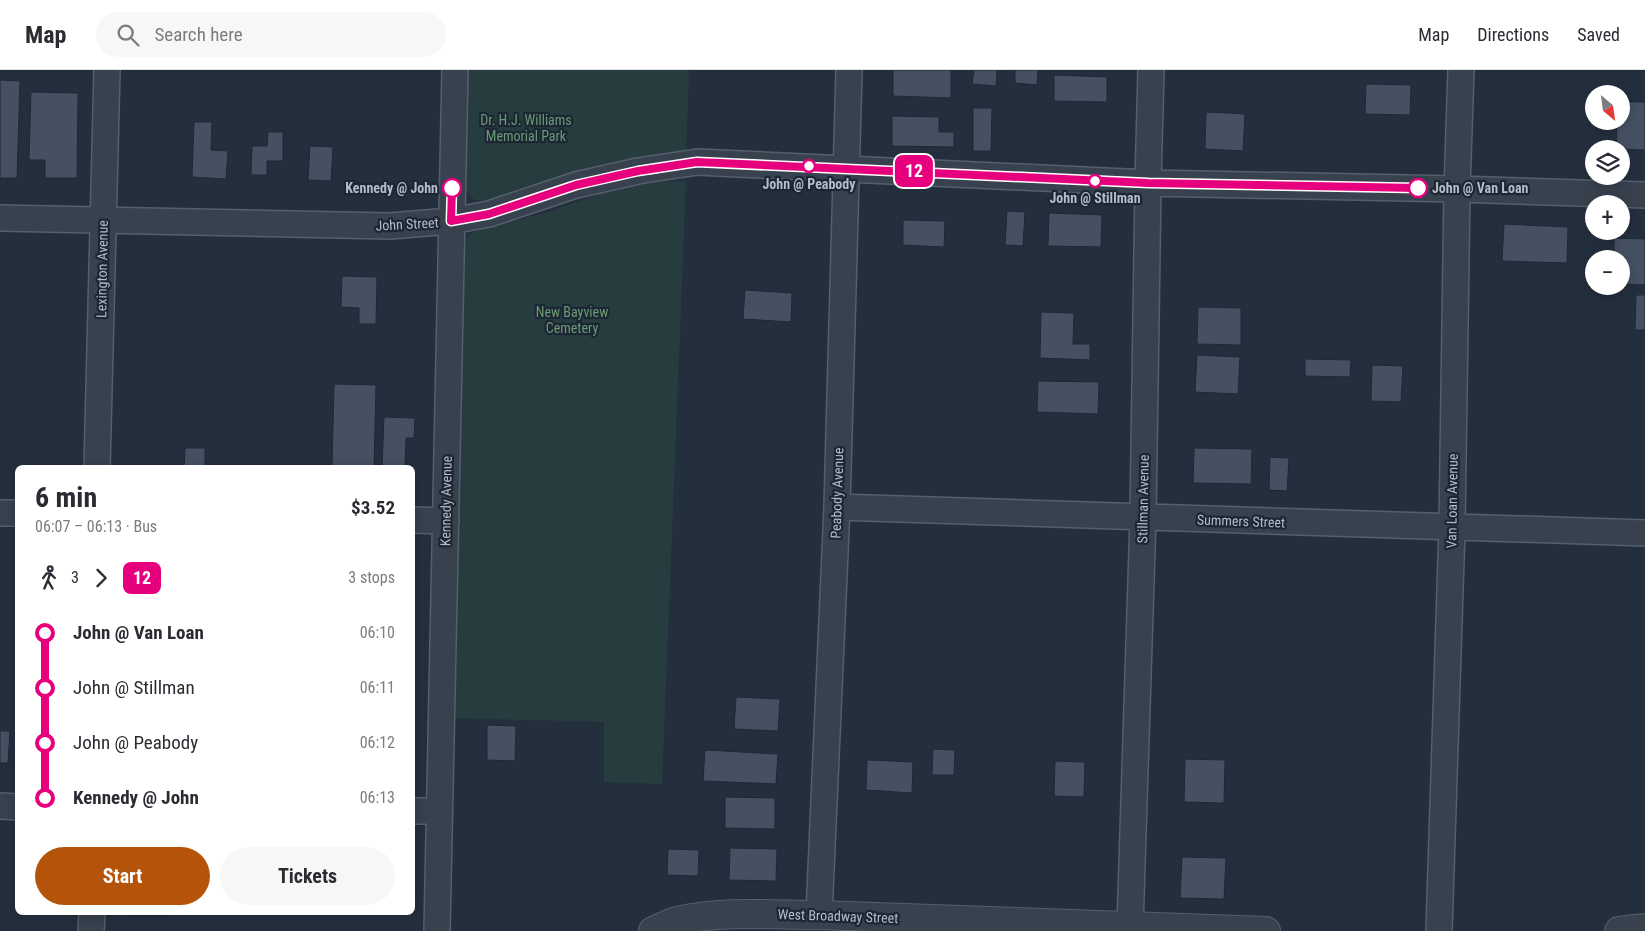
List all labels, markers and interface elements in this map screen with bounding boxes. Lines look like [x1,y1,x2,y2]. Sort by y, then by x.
search box [96,12,446,57]
text: Map [25,21,66,49]
icon: search [114,21,142,49]
text: Search here [154,23,243,46]
text: Map [1418,24,1449,45]
text: Directions [1477,24,1549,45]
text: Saved [1577,24,1620,45]
north arrow [1585,85,1630,130]
map controls [1585,85,1630,295]
park label: Dr. H.J. Williams Memorial Park [480,112,572,144]
button: layers [1585,140,1630,185]
line badge: 12 [892,155,936,187]
marker: John @ Peabody [802,159,816,173]
text: 12 [905,160,923,181]
marker: John @ Stillman [1088,174,1102,188]
place label: John @ Peabody [762,176,856,192]
marker: Kennedy @ John [442,178,462,198]
marker: John @ Van Loan [1408,178,1428,198]
place label: Kennedy @ John [345,180,438,196]
place label: John @ Van Loan [1432,180,1529,196]
place label: John @ Stillman [1049,190,1141,206]
button: + [1585,195,1630,240]
street label: John Street [375,214,439,234]
street label: Lexington Avenue [93,220,111,318]
button: − [1585,250,1630,295]
park label: New Bayview Cemetery [536,304,608,336]
street label: Peabody Avenue [827,447,847,539]
street label: Van Loan Avenue [1443,453,1461,549]
street label: Stillman Avenue [1134,454,1152,543]
street label: Kennedy Avenue [437,455,455,546]
text: 6 min [35,481,97,514]
text: $3.52 [351,496,395,519]
street label: Summers Street [1197,511,1285,531]
text: 06:07 – 06:13 · Bus [35,517,157,536]
icon: walk [35,564,63,592]
icon: forward [87,564,115,592]
text: 12 [133,567,151,588]
text: 3 [71,568,79,587]
text: 3 stops [348,568,395,587]
text: John @ Van Loan [73,621,204,644]
text: 06:10 [360,623,395,642]
text: John @ Stillman [73,676,195,699]
text: 06:11 [360,678,395,697]
text: John @ Peabody [73,731,198,754]
text: 06:12 [360,733,395,752]
text: Kennedy @ John [73,786,199,809]
text: 06:13 [360,788,395,807]
button: Start [35,847,210,905]
button: Tickets [220,847,395,905]
street label: West Broadway Street [777,906,899,926]

